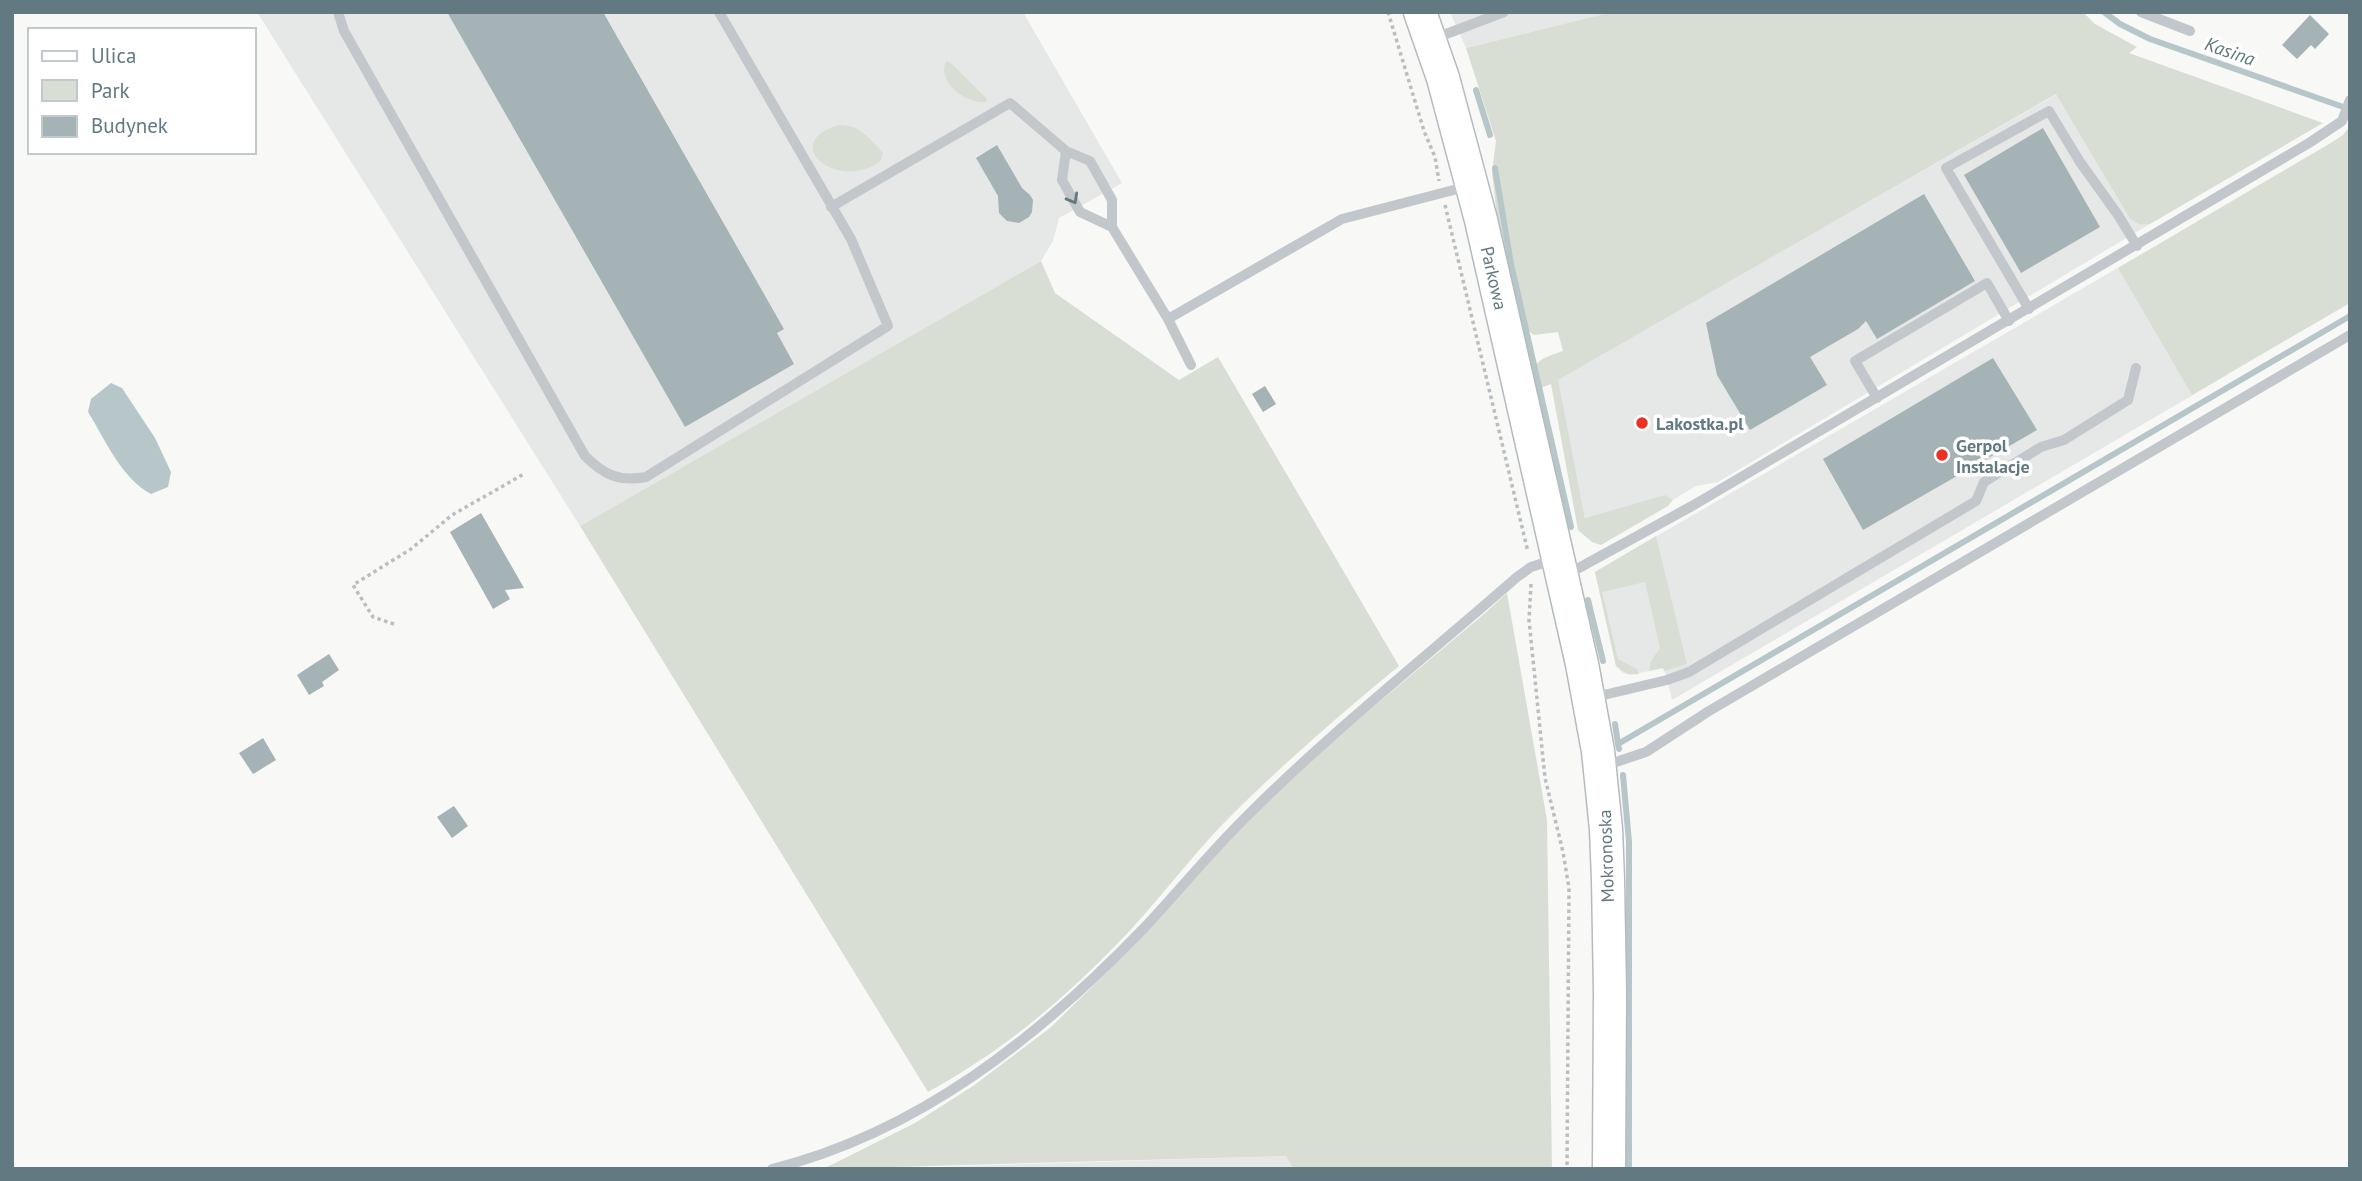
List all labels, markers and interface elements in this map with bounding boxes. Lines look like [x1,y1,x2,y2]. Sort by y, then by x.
legend [28,28,256,154]
water label: Kasina [2202,31,2259,71]
text: Ulica [91,42,136,69]
text: Park [91,77,130,104]
text: Budynek [91,112,168,139]
one-way arrow [1065,191,1078,204]
street label: Parkowa [1476,244,1512,312]
place label: Lakostka.pl [1656,412,1744,435]
marker: Lakostka.pl [1634,415,1650,431]
place label: Gerpol Instalacje [1956,434,2030,478]
marker: Gerpol Instalacje [1934,447,1950,463]
street label: Mokronoska [1593,809,1619,903]

